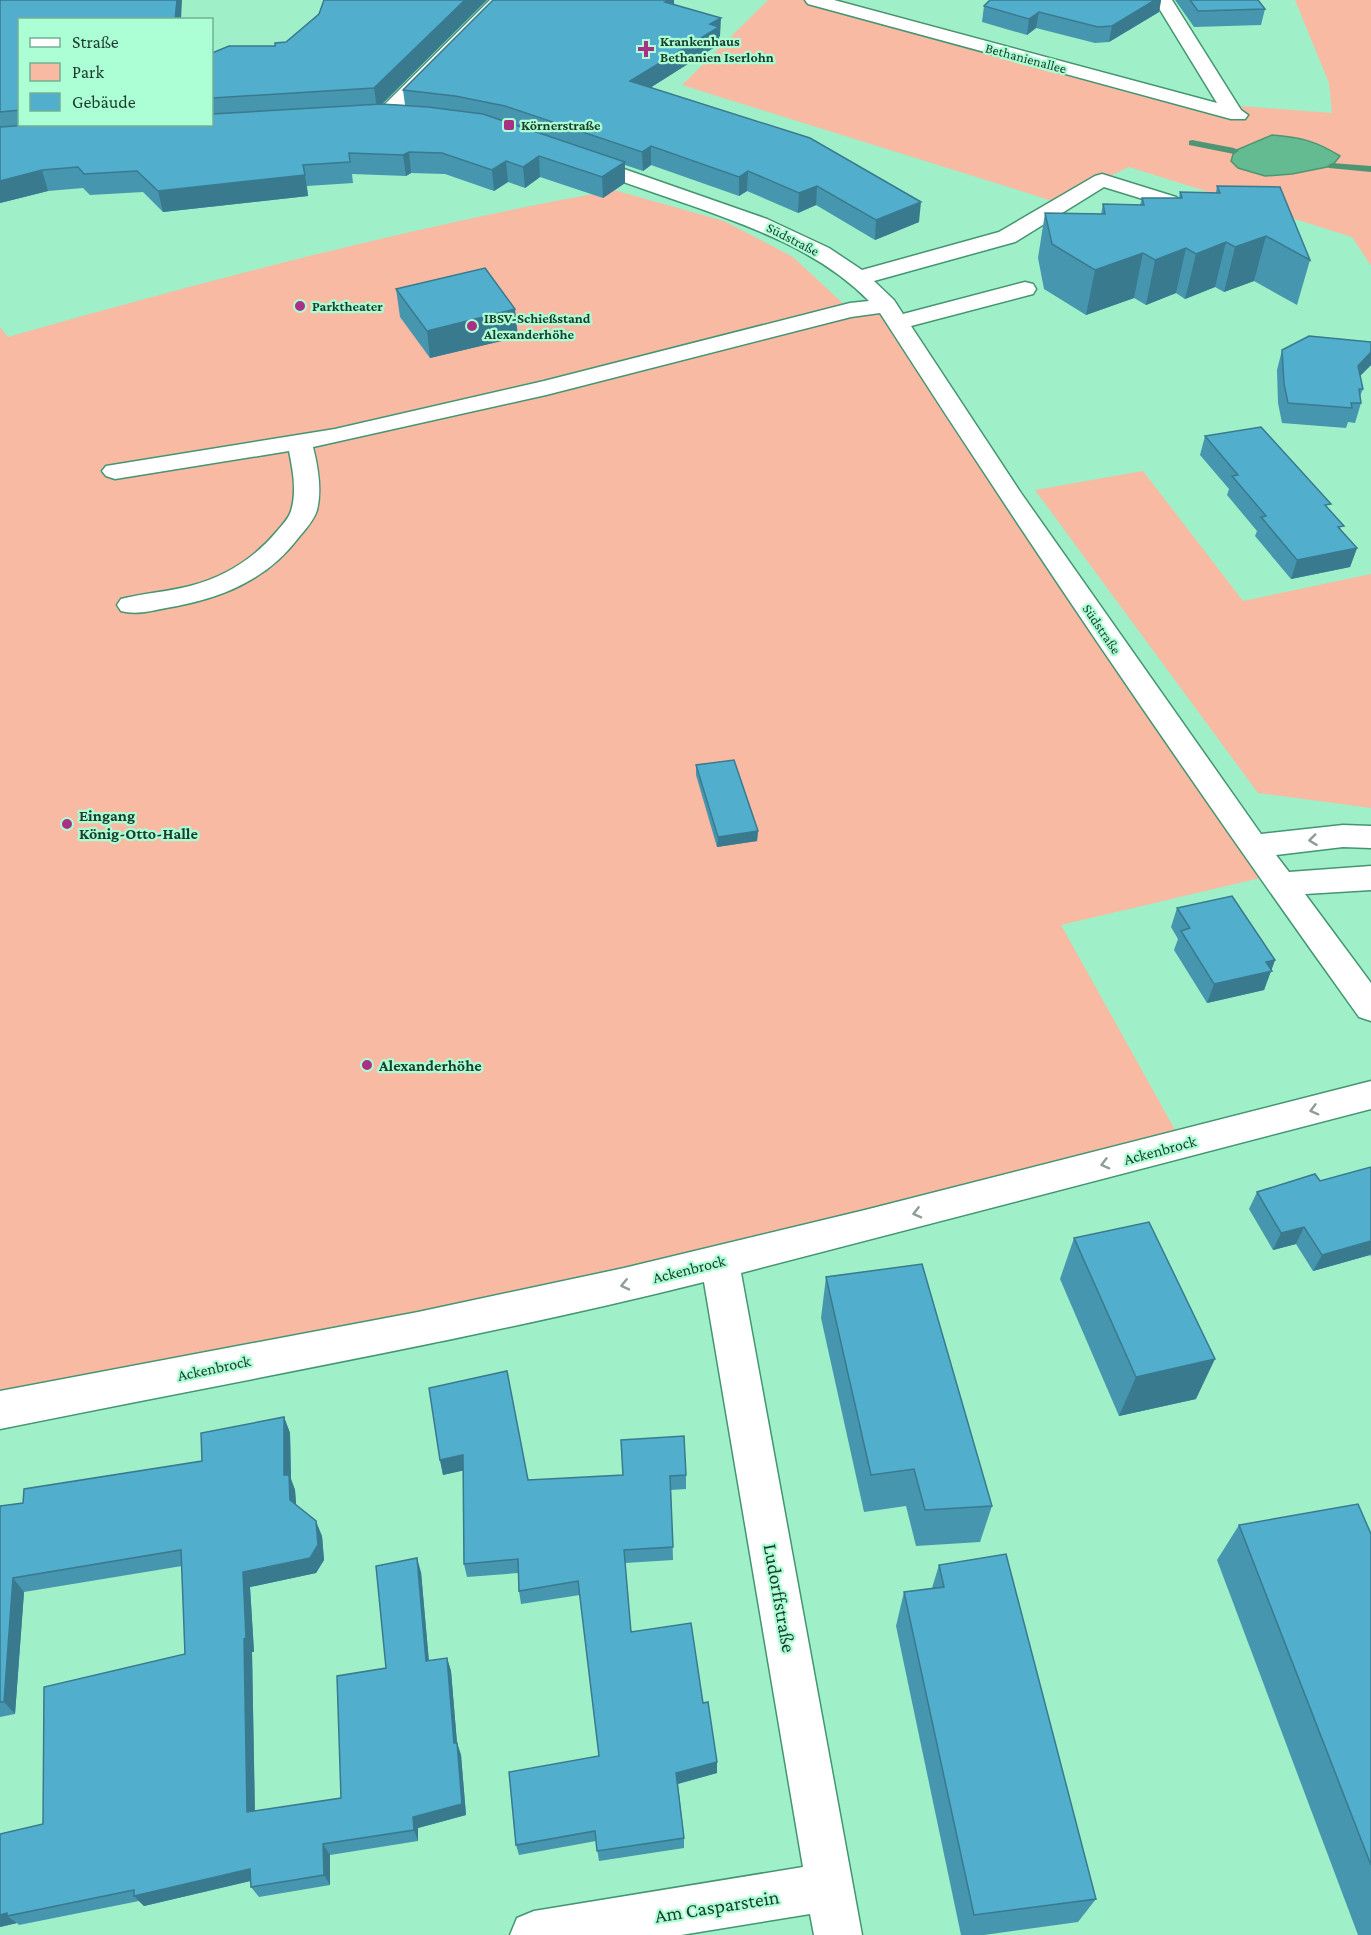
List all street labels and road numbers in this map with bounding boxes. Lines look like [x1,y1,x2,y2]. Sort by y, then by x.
street label: Bethanienallee [984,39,1068,77]
street label: Südstraße [764,219,822,259]
street label: Südstraße [1080,601,1124,657]
street label: Ackenbrock [1122,1132,1199,1168]
street label: Ackenbrock [651,1252,728,1286]
street label: Ackenbrock [176,1352,253,1384]
street label: Ludorffstraße [760,1542,800,1654]
street label: Am Casparstein [653,1885,781,1928]

